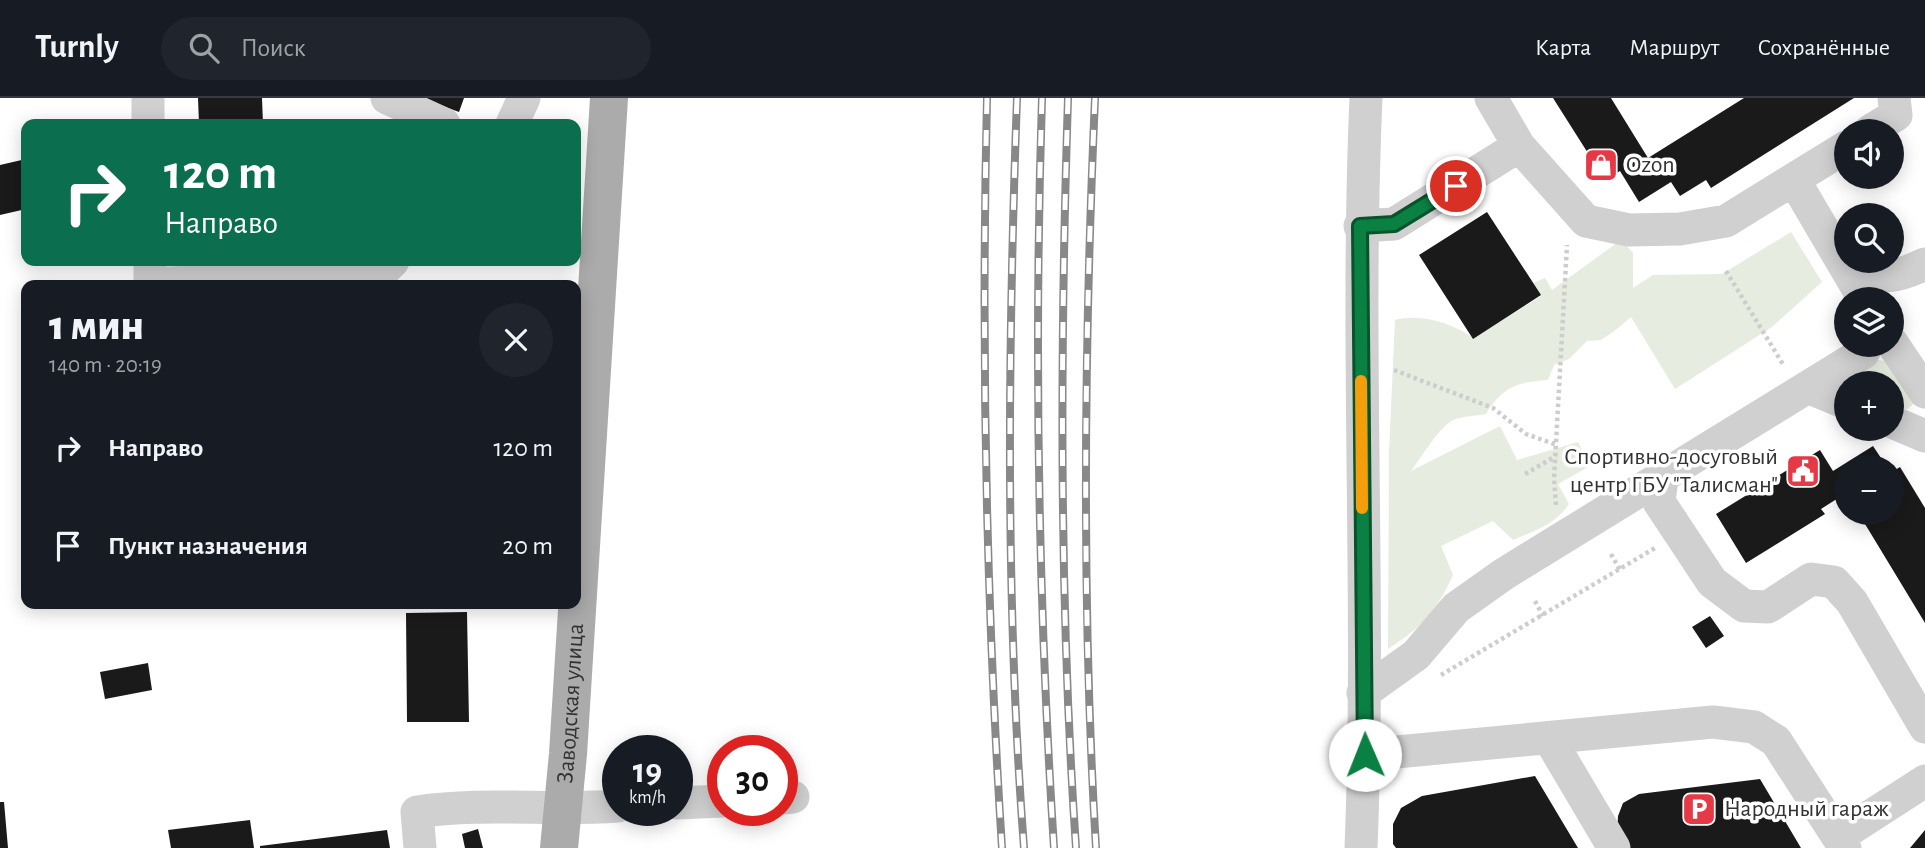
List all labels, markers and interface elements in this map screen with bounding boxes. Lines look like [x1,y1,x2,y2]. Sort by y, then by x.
search box [161,17,651,80]
icon: search [185,29,223,67]
text: Turnly [35,31,119,64]
text: Поиск [241,35,306,61]
text: Карта [1535,36,1591,60]
text: Маршрут [1629,36,1719,60]
text: Сохранённые [1757,36,1890,60]
map controls [1834,119,1904,525]
button: sound [1834,119,1904,189]
shop icon: Ozon [1582,146,1620,184]
icon: right [49,147,140,238]
text: 120 m [164,149,277,198]
place label: Ozon [1626,153,1675,177]
pin [1426,156,1486,216]
icon: arrive [1437,167,1475,205]
button: search [1834,203,1904,273]
text: Направо [164,207,278,239]
button: layers [1834,287,1904,357]
button: close [479,303,553,377]
text: 1 мин [49,305,144,347]
text: 140 m · 20:19 [49,354,162,377]
button: + [1834,371,1904,441]
icon: right [49,429,87,467]
text: Направо [108,435,203,461]
text: 120 m [493,435,553,461]
place label: Спортивно-досуговый центр ГБУ "Талисман" [1564,445,1778,497]
public building icon: Спортивно-досуговый центр ГБУ "Талисман" [1784,452,1822,490]
button: − [1834,455,1904,525]
icon: arrive [49,527,87,565]
text: Пункт назначения [108,533,308,559]
text: 20 m [502,533,553,559]
street label: Заводская улица [553,623,588,785]
position arrow [1328,718,1402,792]
speed limit sign: 30 [707,735,798,826]
text: 19 [633,754,662,789]
text: km/h [629,789,666,807]
parking icon: Народный гараж [1680,790,1718,828]
place label: Народный гараж [1724,797,1889,821]

